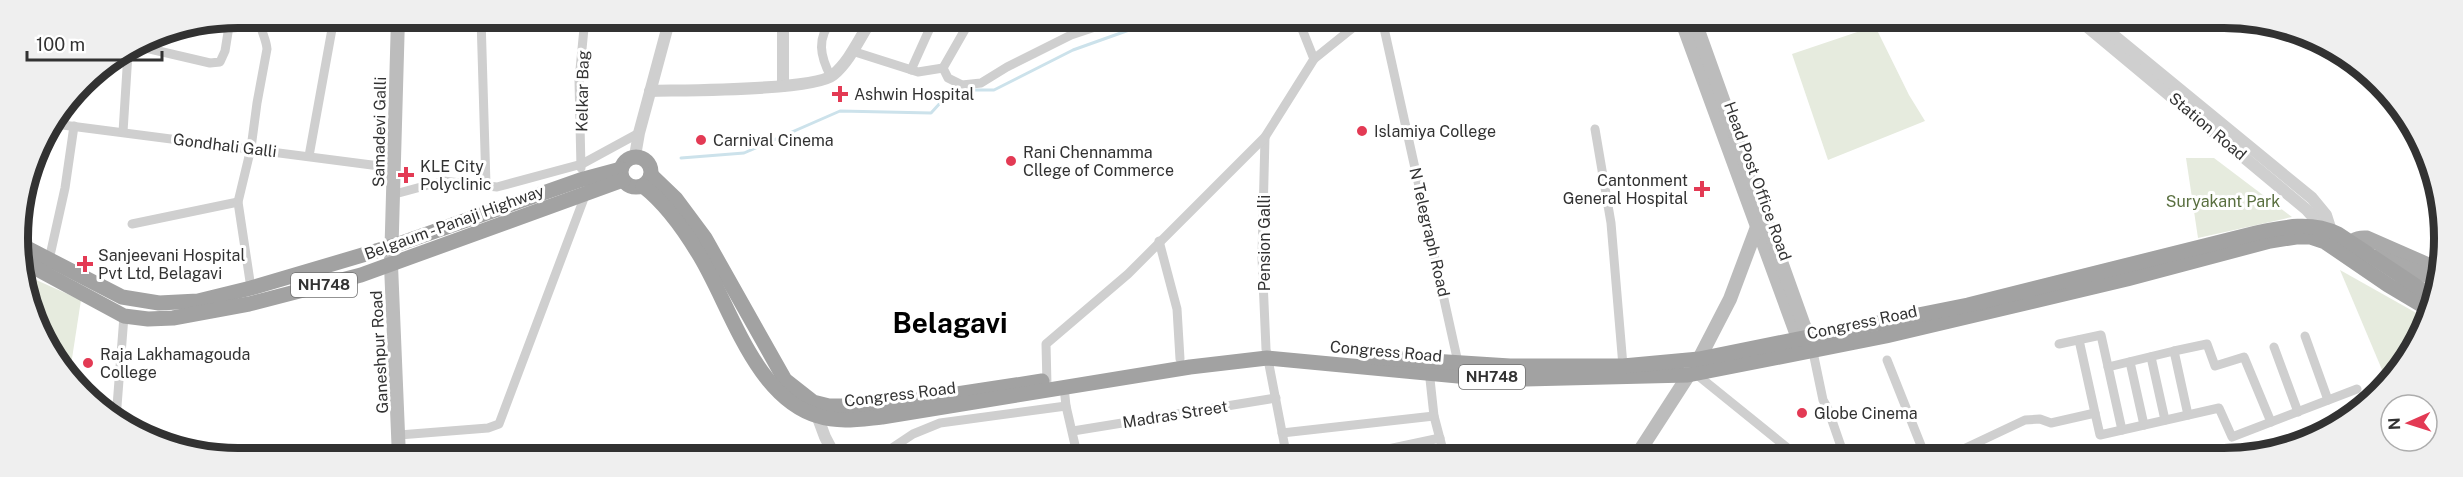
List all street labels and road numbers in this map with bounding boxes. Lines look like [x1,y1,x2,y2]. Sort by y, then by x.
street label: Kelkar Bag [572,50,593,132]
street label: Samadevi Galli [369,77,390,187]
street label: Station Road [2165,88,2250,164]
street label: Head Post Office Road [1720,99,1795,263]
street label: Gondhali Galli [172,130,278,161]
street label: N Telegraph Road [1405,166,1454,299]
street label: Belgaum - Panaji Highway [362,181,547,264]
street label: Pension Galli [1255,195,1274,291]
road number: NH748 [291,273,357,297]
street label: Ganeshpur Road [367,290,392,414]
street label: Congress Road [1805,302,1919,343]
street label: Congress Road [1329,337,1443,366]
road number: NH748 [1459,365,1525,389]
street label: Congress Road [843,378,957,411]
street label: Madras Street [1121,397,1229,432]

